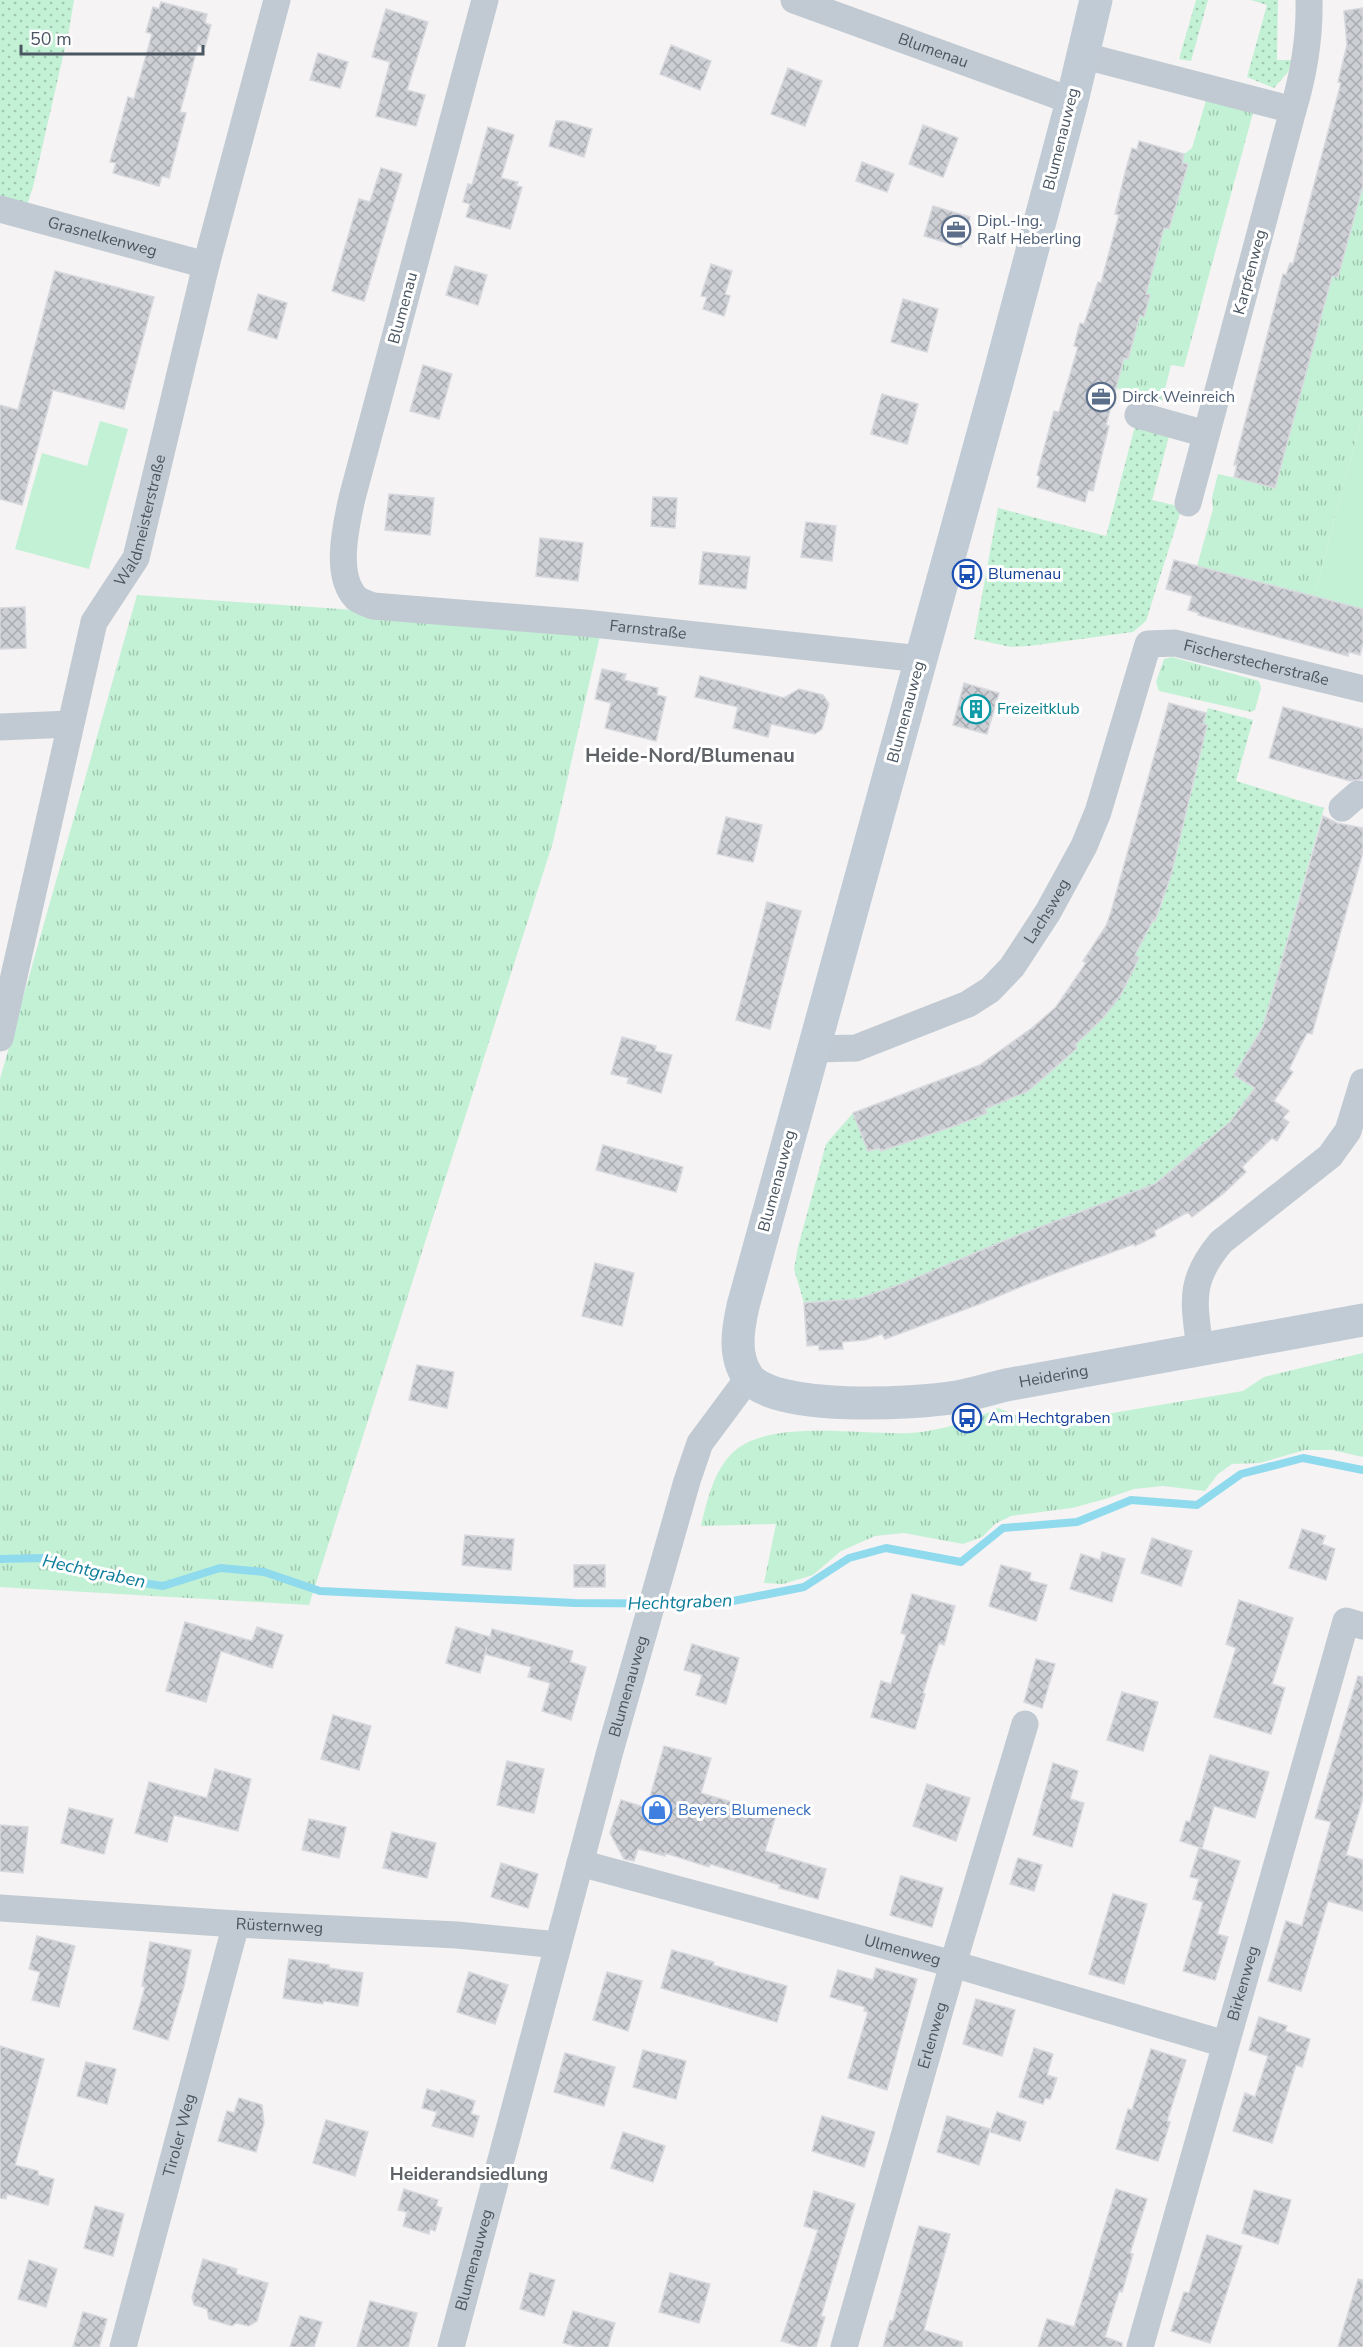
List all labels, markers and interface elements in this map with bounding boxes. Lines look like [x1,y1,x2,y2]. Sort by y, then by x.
scale bar [21,18,202,56]
text: 50 m [30,27,72,51]
street label: Blumenau [895,28,971,73]
street label: Blumenauweg [1038,86,1084,192]
place label: Dipl.-Ing. Ralf Heberling [977,210,1081,250]
street label: Grasnelkenweg [45,211,159,262]
office icon: Dipl.-Ing. Ralf Heberling [940,214,972,246]
street label: Karpfenweg [1228,227,1272,317]
street label: Blumenau [383,270,423,346]
office icon: Dirck Weinreich [1085,381,1117,413]
place label: Dirck Weinreich [1122,386,1235,408]
street label: Waldmeisterstraße [109,452,171,591]
bus stop icon: Blumenau [951,558,983,590]
place label: Blumenau [988,563,1061,585]
street label: Farnstraße [608,615,688,645]
street label: Fischerstecherstraße [1181,635,1331,691]
street label: Blumenauweg [882,659,930,765]
building icon: Freizeitklub [960,693,992,725]
place label: Freizeitklub [997,698,1080,720]
district label: Heide-Nord/Blumenau [585,742,795,769]
street label: Lachsweg [1019,875,1075,948]
street label: Blumenauweg [753,1128,801,1234]
street label: Heidering [1017,1359,1090,1393]
bus stop icon: Am Hechtgraben [951,1402,983,1434]
place label: Am Hechtgraben [988,1407,1111,1429]
water label: Hechtgraben [40,1548,148,1594]
water label: Hechtgraben [627,1588,733,1616]
street label: Blumenauweg [603,1633,653,1740]
shop icon: Beyers Blumeneck [641,1794,673,1826]
place label: Beyers Blumeneck [678,1799,812,1821]
street label: Rüsternweg [235,1913,324,1939]
street label: Ulmenweg [861,1929,943,1971]
street label: Birkenweg [1222,1943,1264,2023]
street label: Erlenweg [913,1999,953,2071]
street label: Tiroler Weg [158,2091,201,2180]
district label: Heiderandsiedlung [390,2162,548,2186]
street label: Blumenauweg [450,2207,498,2313]

